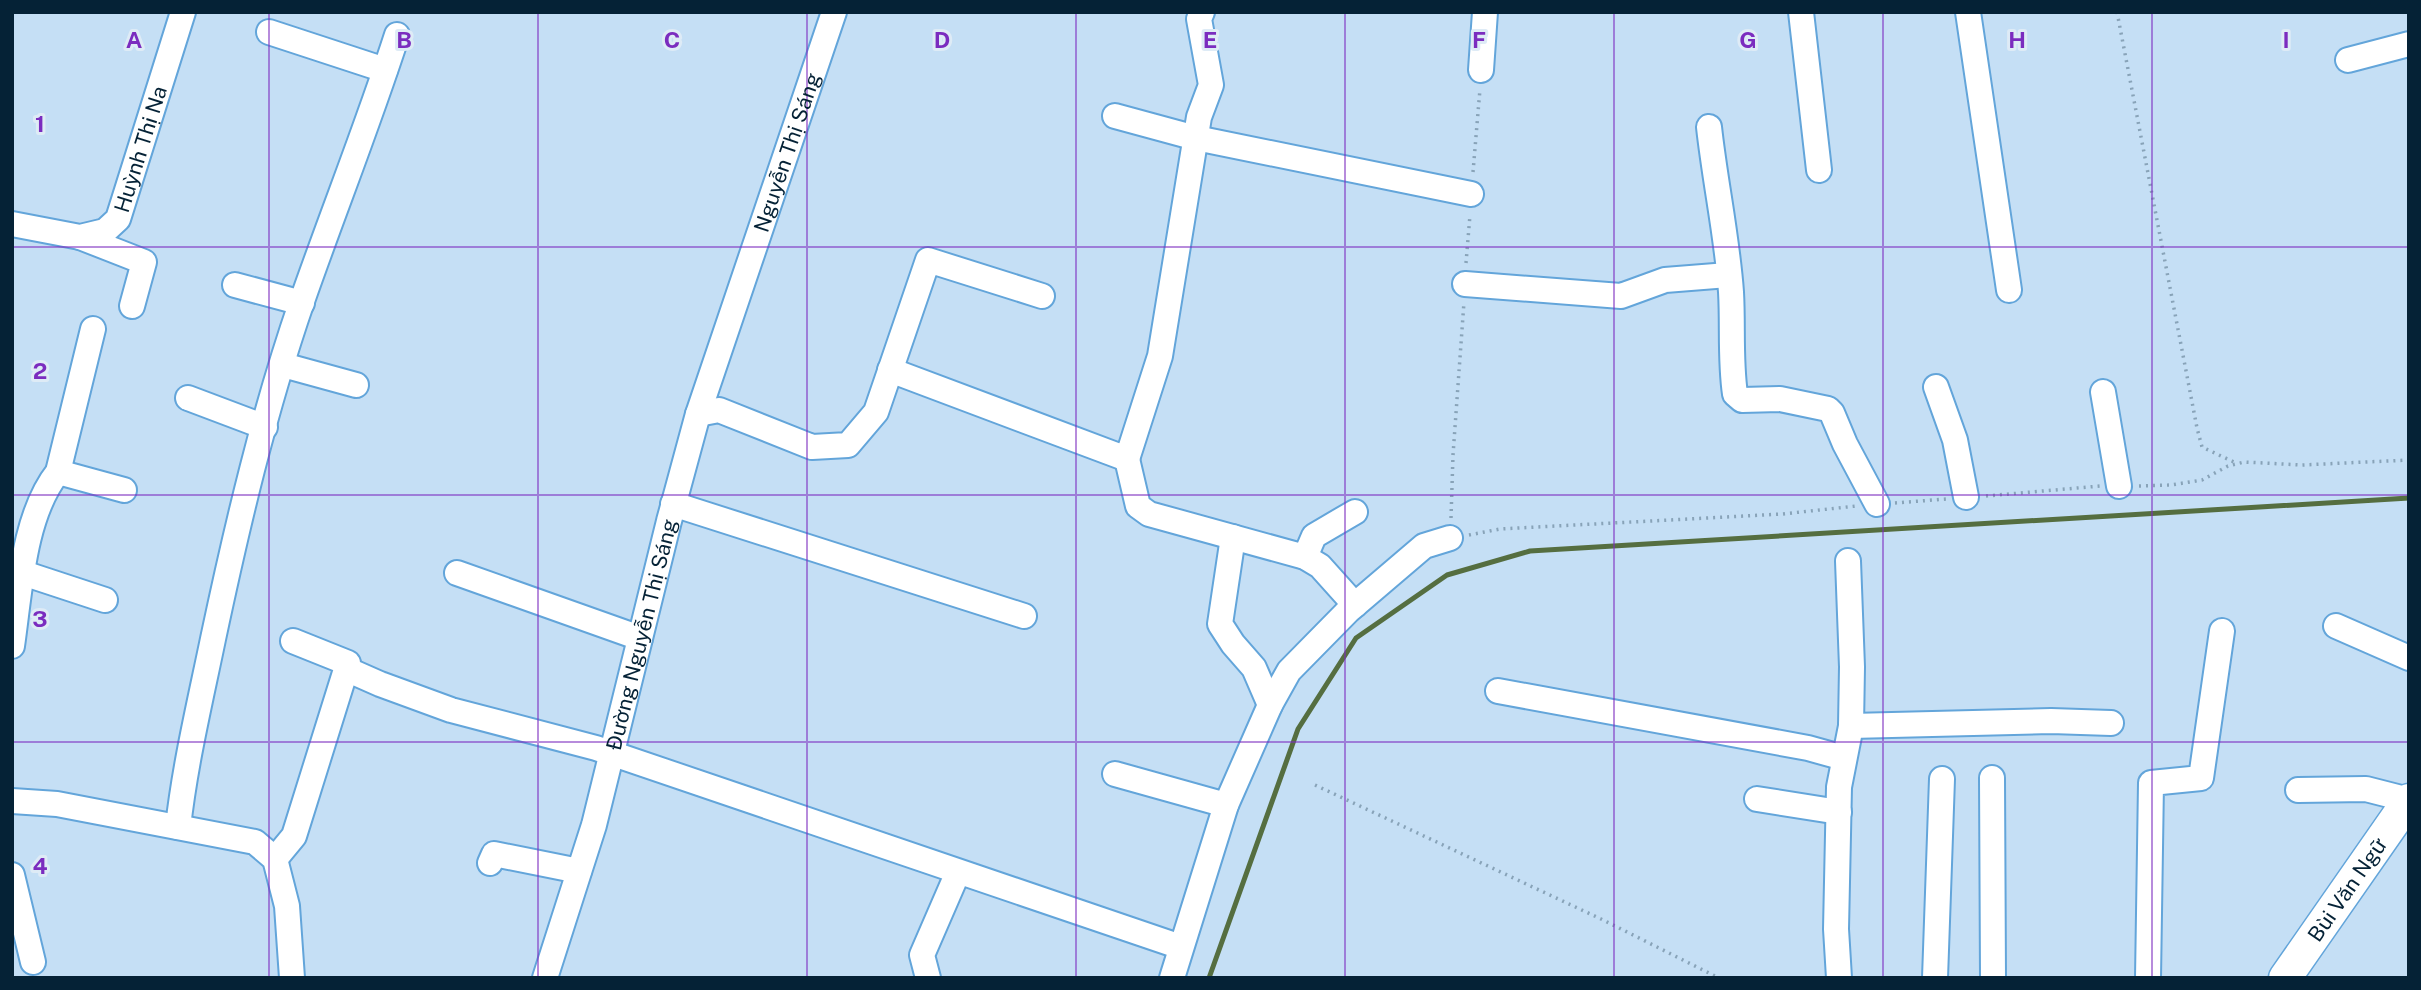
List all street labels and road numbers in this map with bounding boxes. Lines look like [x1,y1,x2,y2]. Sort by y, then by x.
street label: Nguyễn Thị Sáng [748,69,825,235]
street label: Huỳnh Thị Na [108,83,172,215]
street label: Đường Nguyễn Thị Sáng [600,516,682,753]
street label: Bùi Văn Ngữ [2302,833,2392,946]

